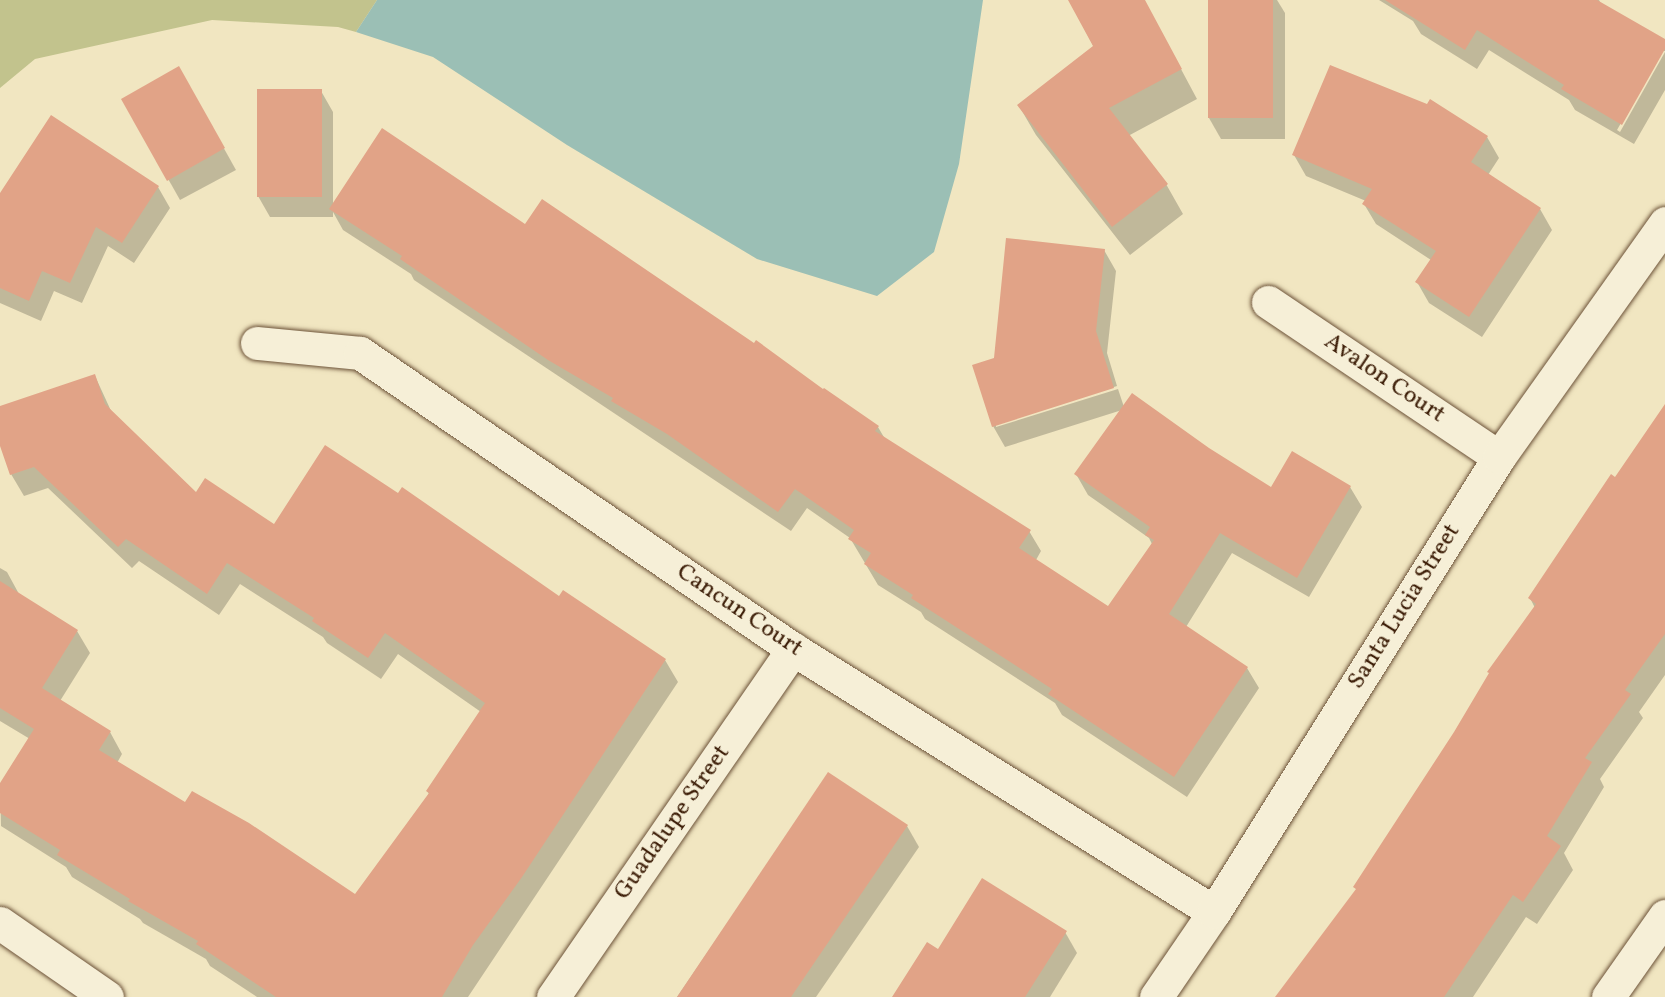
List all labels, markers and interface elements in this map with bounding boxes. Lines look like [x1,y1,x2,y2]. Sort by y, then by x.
street label: Avalon Court [1318,328,1450,430]
street label: Santa Lucia Street [1343,519,1467,695]
street label: Cancun Court [671,558,807,664]
street label: Guadalupe Street [609,740,737,906]

